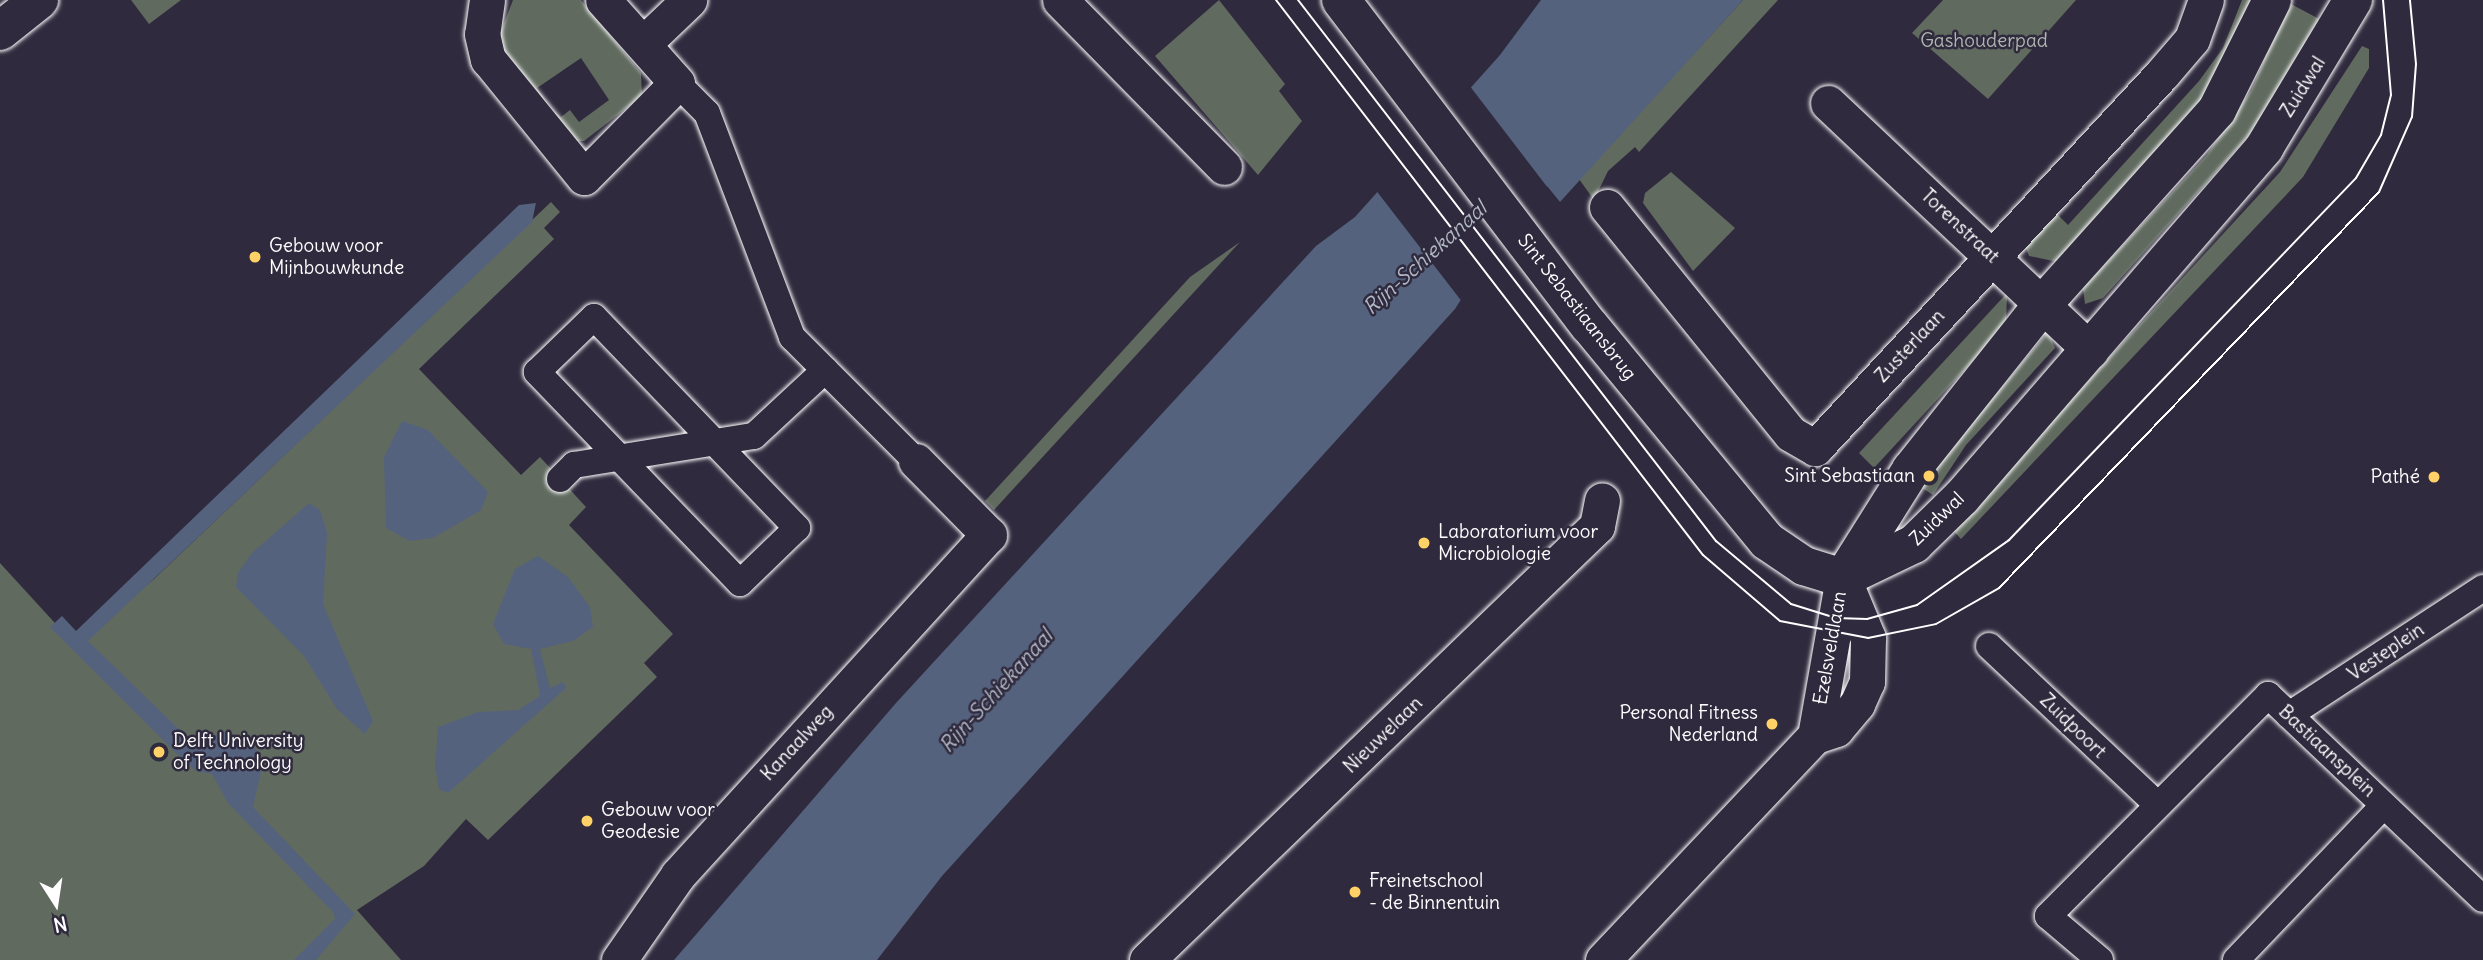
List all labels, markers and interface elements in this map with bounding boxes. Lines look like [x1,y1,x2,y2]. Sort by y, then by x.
park label: Gashouderpad [1920,30,2048,52]
street label: Zuidwal [2276,53,2330,121]
street label: Torenstraat [1916,184,2004,268]
water label: Rijn-Schiekanaal [1358,196,1492,320]
street label: Sint Sebastiaansbrug [1513,229,1641,385]
place label: Gebouw voor Mijnbouwkunde [269,235,404,279]
marker: Gebouw voor Mijnbouwkunde [247,249,263,265]
street label: Zusterlaan [1871,305,1949,387]
place label: Sint Sebastiaan [1784,465,1915,487]
place label: Pathé [2371,466,2420,488]
marker: Sint Sebastiaan [1921,468,1937,484]
marker: Pathé [2426,469,2442,485]
street label: Zuidwal [1905,488,1969,550]
place label: Laboratorium voor Microbiologie [1438,521,1598,565]
marker: Laboratorium voor Microbiologie [1416,535,1432,551]
street label: Ezelsveldlaan [1809,589,1851,707]
street label: Vesteplein [2344,618,2428,686]
water label: Rijn-Schiekanaal [934,624,1058,758]
street label: Zuidpoort [2035,689,2111,763]
street label: Nieuwelaan [1339,692,1427,778]
street label: Kanaalweg [756,700,838,786]
street label: Bastiaansplein [2274,700,2380,802]
place label: Personal Fitness Nederland [1619,702,1758,746]
marker: Personal Fitness Nederland [1764,716,1780,732]
place label: Delft University of Technology [173,730,303,774]
marker: Delft University of Technology [151,744,167,760]
place label: Gebouw voor Geodesie [601,799,715,843]
marker: Gebouw voor Geodesie [579,813,595,829]
north arrow [21,869,91,939]
place label: Freinetschool - de Binnentuin [1369,870,1500,914]
marker: Freinetschool - de Binnentuin [1347,884,1363,900]
text: N [51,911,69,938]

